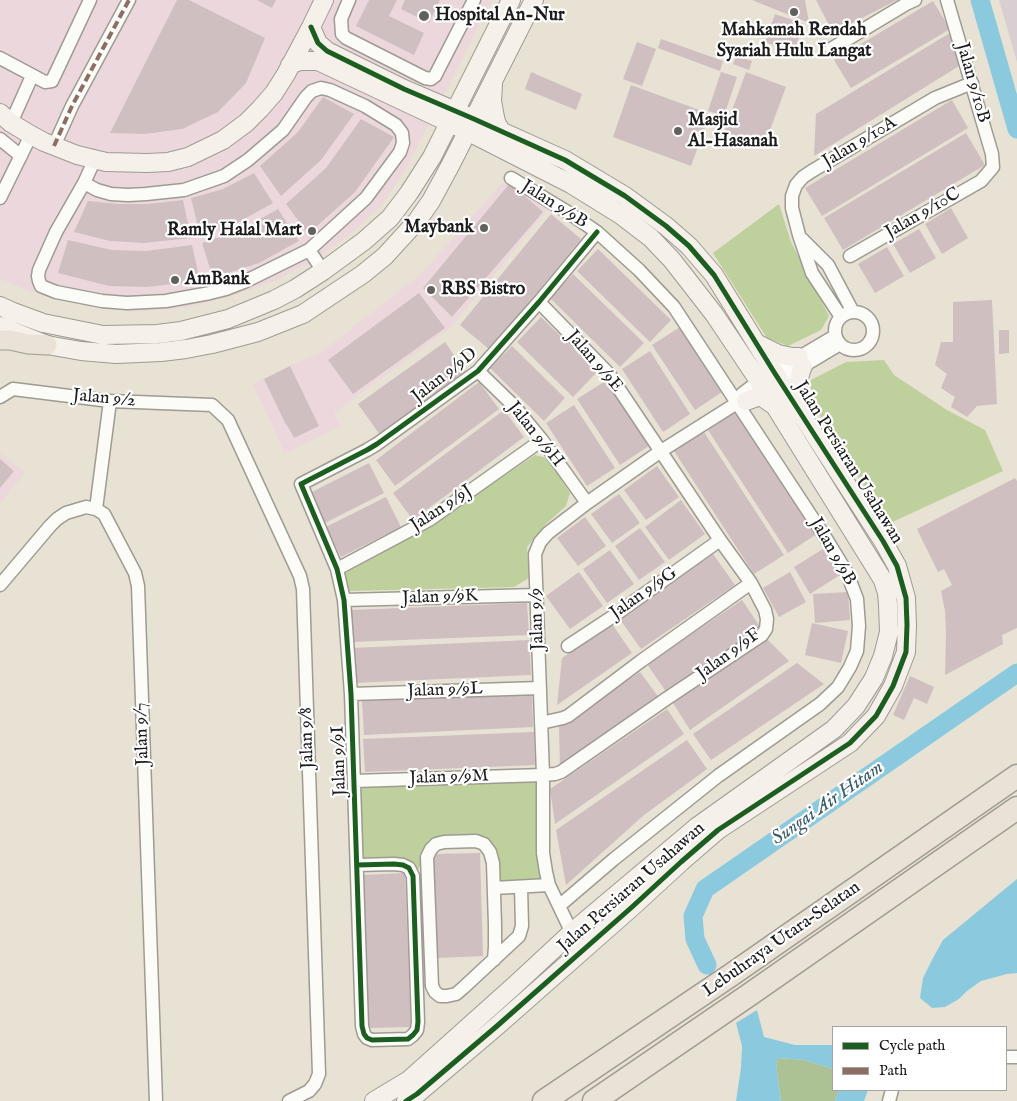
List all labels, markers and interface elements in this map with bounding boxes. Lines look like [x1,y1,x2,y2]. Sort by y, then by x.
place label: Hospital An-Nur [435,5,565,27]
marker: Mahkamah Rendah Syariah Hulu Langat [788,6,800,18]
marker: Hospital An-Nur [417,9,431,23]
place label: Mahkamah Rendah Syariah Hulu Langat [717,20,871,62]
street label: Jalan 9/10B [950,41,994,125]
place label: Masjid Al-Hasanah [688,110,778,152]
street label: Jalan 9/10A [819,113,901,173]
marker: Masjid Al-Hasanah [672,125,684,137]
street label: Jalan 9/9B [517,176,591,234]
street label: Jalan 9/10C [882,184,964,244]
place label: Maybank [404,217,474,239]
place label: Ramly Halal Mart [167,220,302,242]
marker: Maybank [478,222,490,234]
marker: Ramly Halal Mart [306,225,318,237]
place label: AmBank [185,269,250,291]
marker: AmBank [169,274,181,286]
place label: RBS Bistro [441,279,525,301]
marker: RBS Bistro [425,284,437,296]
street label: Jalan 9/9E [561,327,627,397]
street label: Jalan 9/9D [408,344,482,408]
street label: Jalan Persiaran Usahawan [789,378,907,548]
street label: Jalan 9/2 [72,385,136,413]
street label: Jalan 9/9H [502,398,568,472]
street label: Jalan 9/9J [407,481,477,537]
street label: Jalan 9/9B [804,514,860,590]
street label: Jalan 9/9G [606,563,682,625]
street label: Jalan 9/9K [402,586,478,610]
street label: Jalan 9/9 [526,587,550,651]
street label: Jalan 9/9F [693,625,765,685]
street label: Jalan 9/9L [407,679,483,703]
street label: Jalan 9/7 [131,702,155,766]
street label: Jalan 9/8 [296,707,320,769]
street label: Jalan 9/9I [328,725,352,797]
water label: Sungai Air Hitam [768,757,888,851]
street label: Jalan 9/9M [409,766,489,790]
street label: Jalan Persiaran Usahawan [554,818,710,958]
street label: Lebuhraya Utara–Selatan [699,877,865,1003]
legend [832,1026,1007,1091]
text: Cycle path [879,1036,945,1055]
text: Path [879,1061,907,1080]

